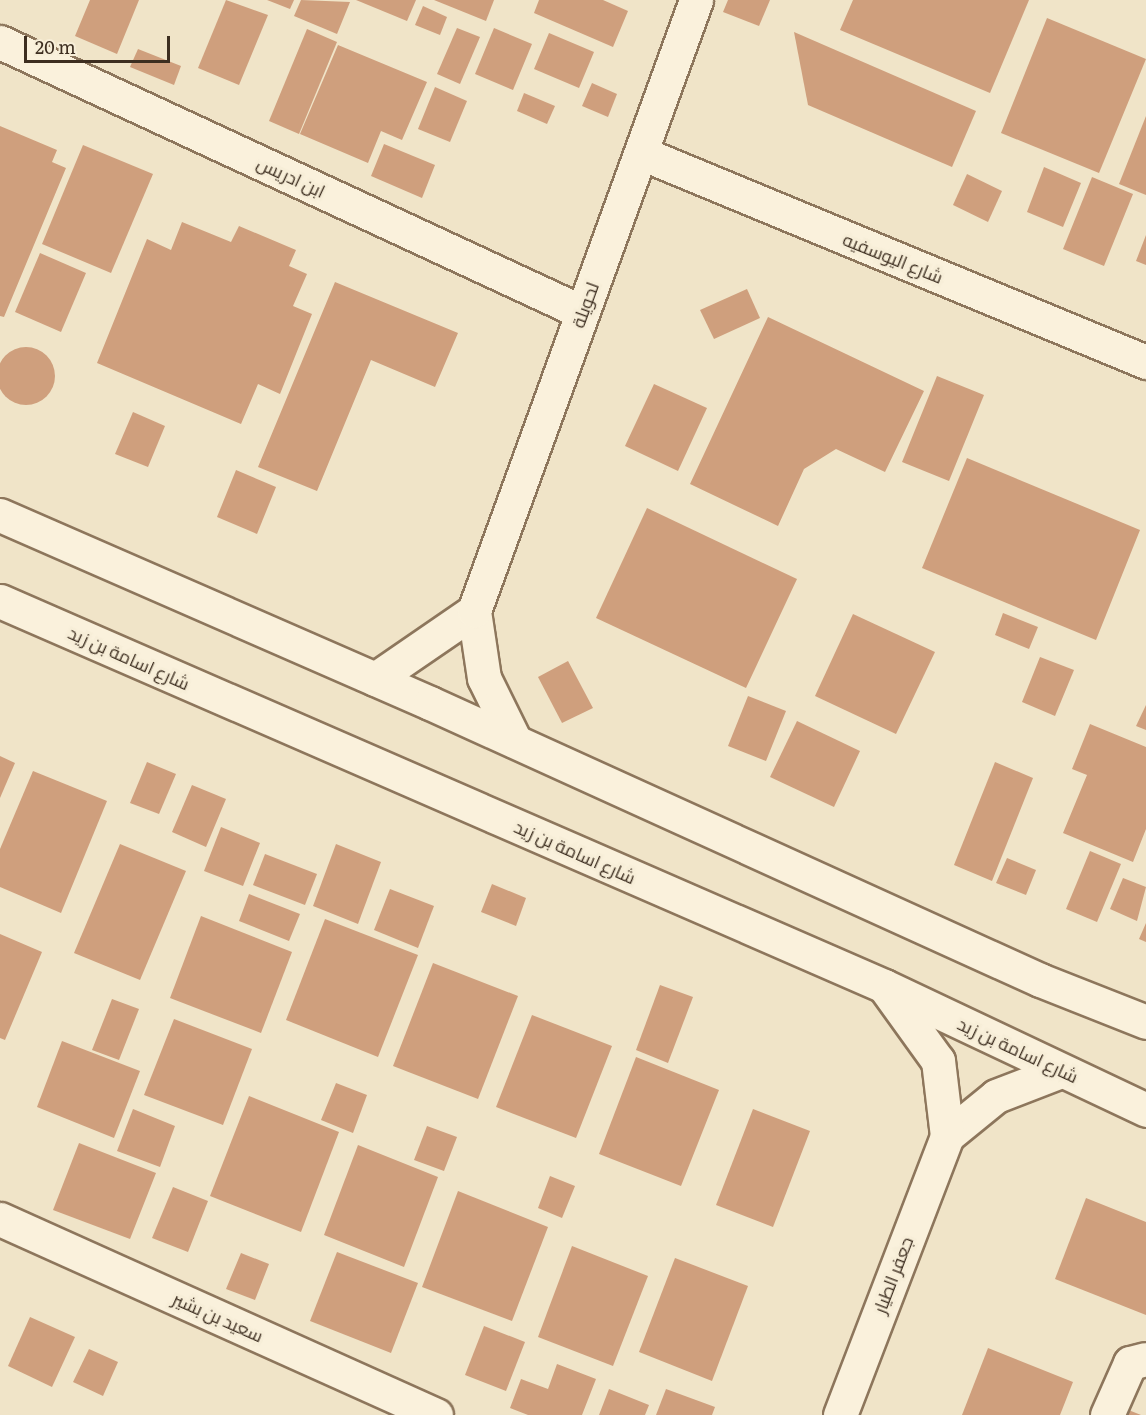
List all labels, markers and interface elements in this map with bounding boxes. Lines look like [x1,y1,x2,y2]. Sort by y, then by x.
scale bar [27,24,172,62]
text: 20 m [35,33,76,60]
street label: ابن ادريس [253,152,329,202]
street label: شارع اليوسفيه [840,228,946,288]
street label: لحويلة [567,279,603,331]
street label: شارع اسامة بن زيد [65,622,193,694]
street label: شارع اسامة بن زيد [511,816,639,888]
street label: شارع اسامة بن زيد [954,1013,1082,1087]
street label: جعفر الطيار [868,1234,918,1316]
street label: سعيد بن بشير [169,1287,267,1347]

